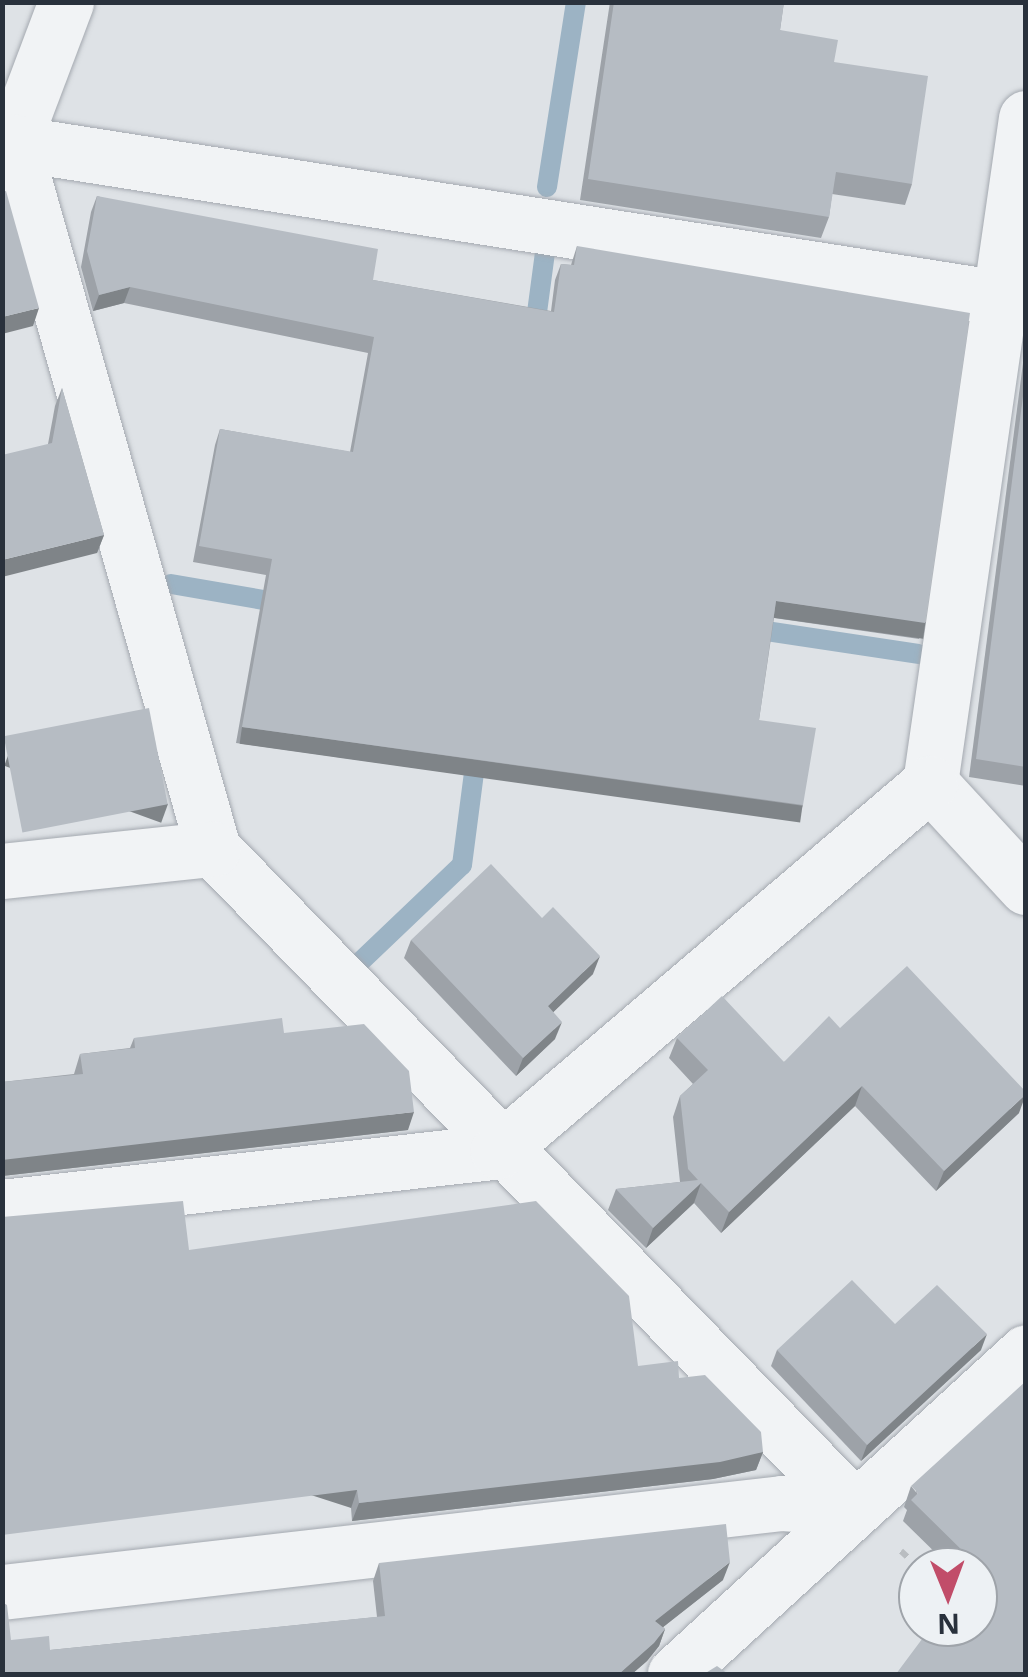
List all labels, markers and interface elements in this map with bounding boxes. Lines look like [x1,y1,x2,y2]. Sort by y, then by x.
north arrow [898,1547,998,1647]
text: N [937,1606,960,1644]

